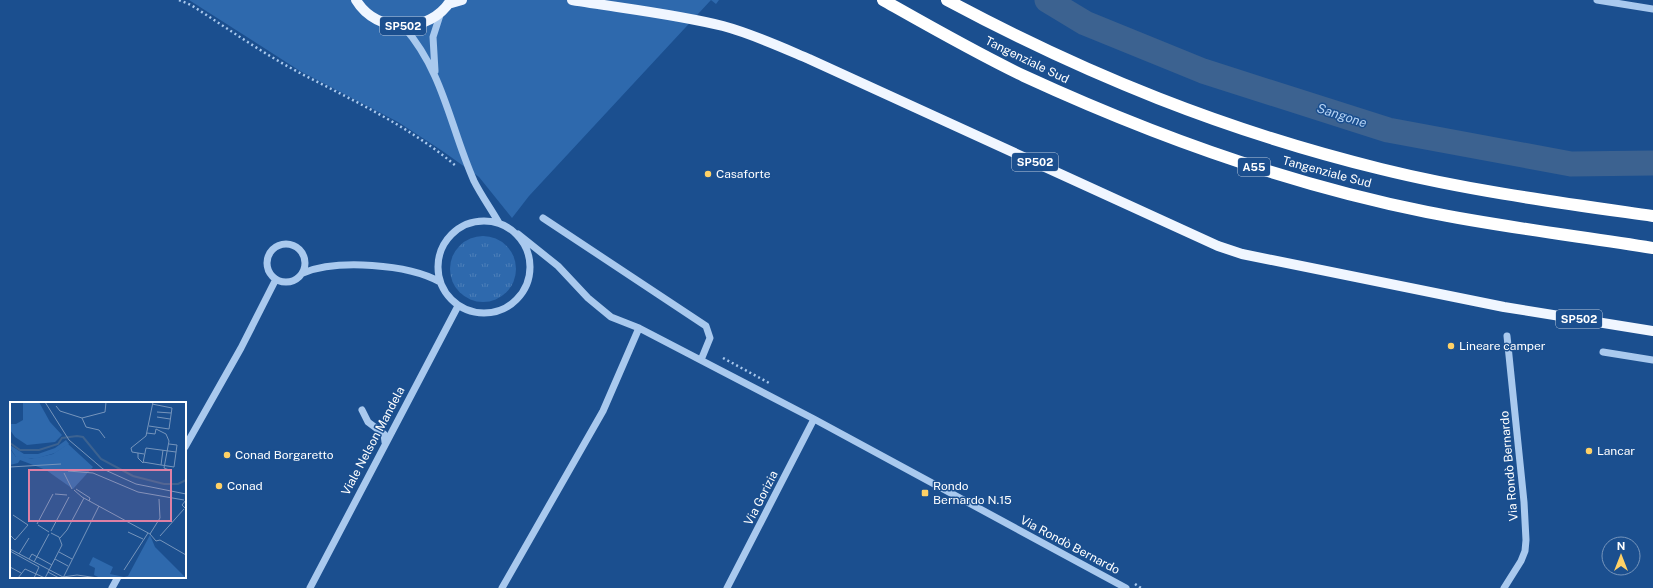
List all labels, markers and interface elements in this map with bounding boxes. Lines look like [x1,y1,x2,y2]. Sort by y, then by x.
road number: SP502 [380,17,426,35]
street label: Tangenziale Sud [983,34,1071,86]
water label: Sangone [1315,100,1369,131]
road number: SP502 [1012,153,1058,171]
street label: Tangenziale Sud [1281,153,1373,191]
road number: A55 [1238,158,1270,176]
place label: Casaforte [716,167,771,181]
marker: Casaforte [703,169,713,179]
road number: SP502 [1556,310,1602,328]
place label: Lineare camper [1459,339,1546,353]
marker: Lineare camper [1446,341,1456,351]
street label: Viale Nelson Mandela [338,384,408,498]
inset map [10,402,186,578]
street label: Via Rondò Bernardo [1497,410,1521,522]
place label: Lancar [1597,444,1635,458]
marker: Lancar [1584,446,1594,456]
place label: Conad Borgaretto [235,448,334,462]
marker: Conad Borgaretto [222,450,232,460]
street label: Via Gorizia [741,468,781,528]
place label: Conad [227,479,263,493]
place label: Rondo Bernardo N.15 [933,479,1012,507]
marker: Conad [214,481,224,491]
marker: Rondo Bernardo N.15 [920,488,930,498]
street label: Via Rondò Bernardo [1018,513,1122,577]
north arrow [1601,536,1641,576]
text: N [1617,540,1625,552]

